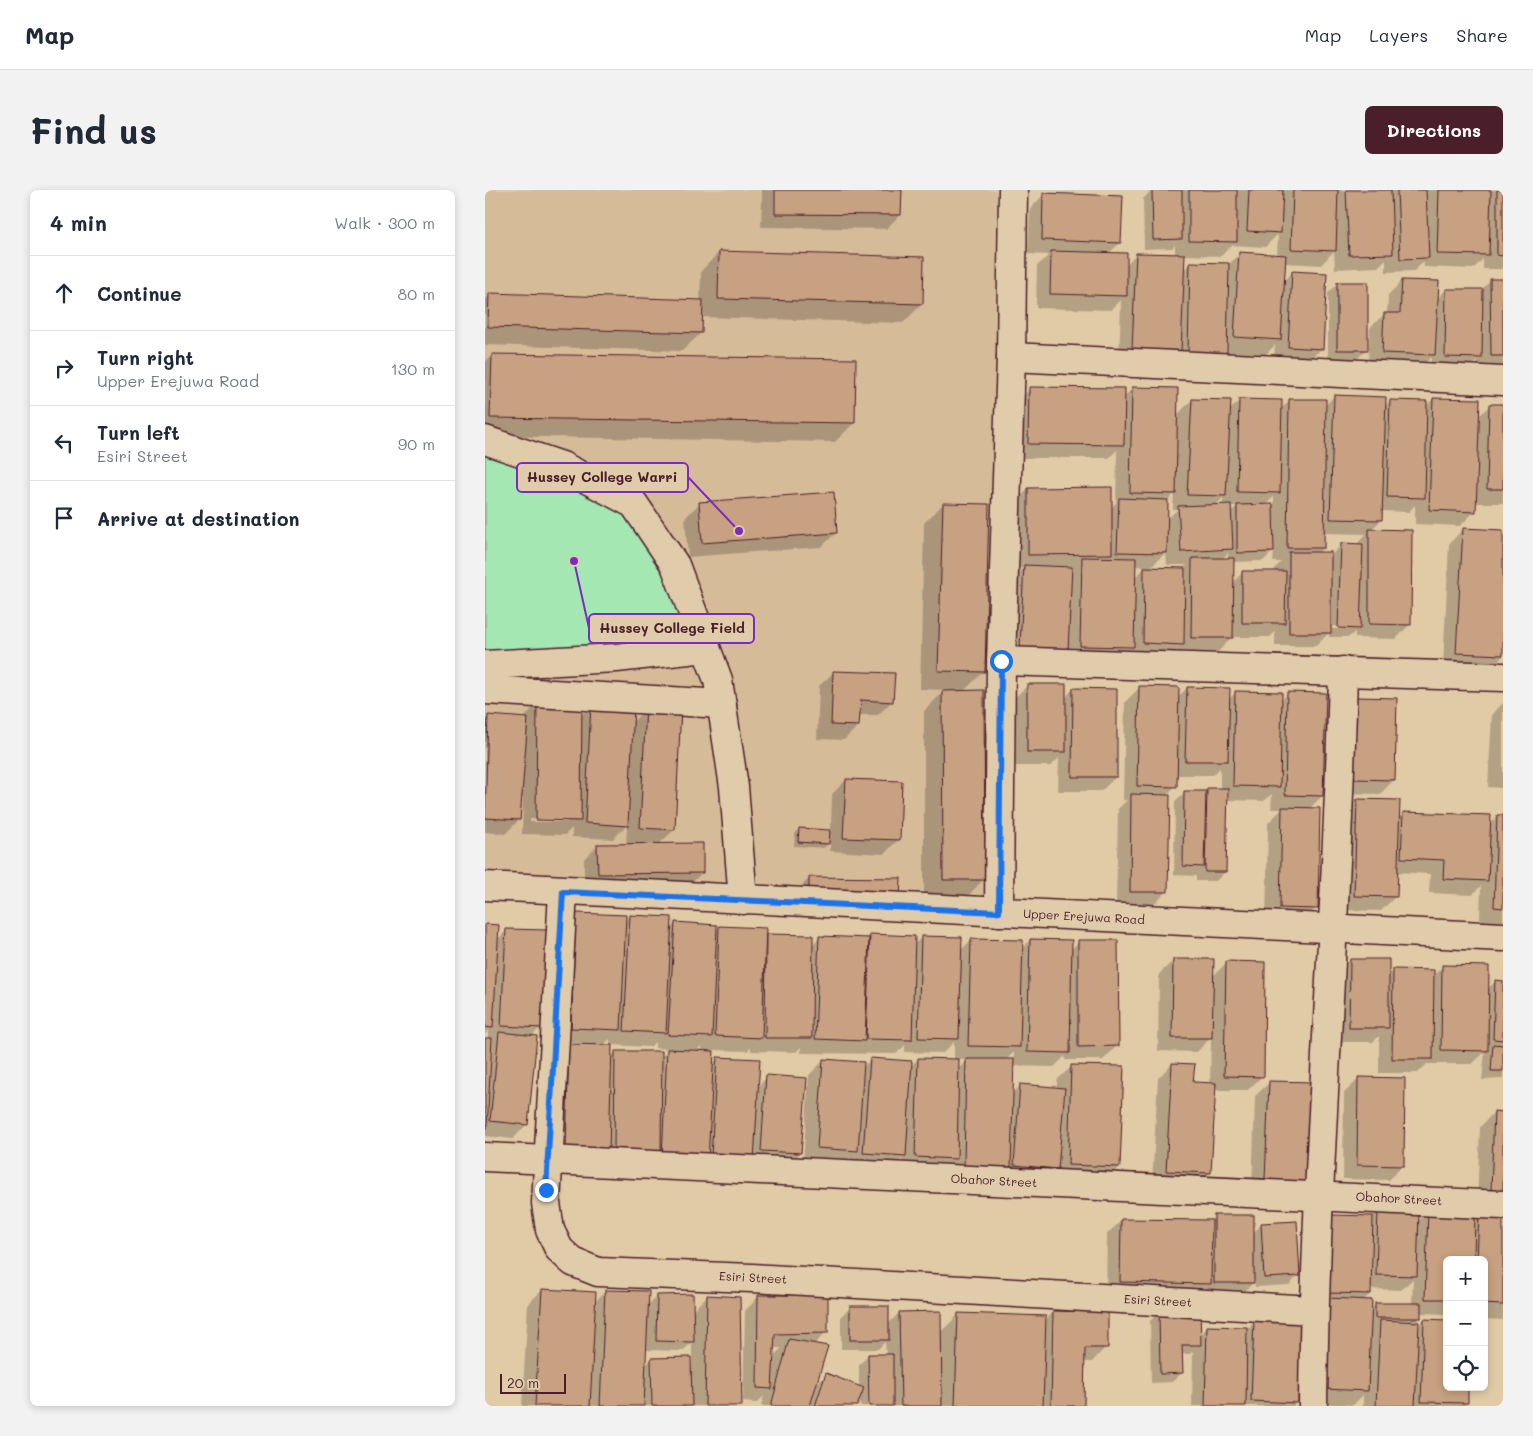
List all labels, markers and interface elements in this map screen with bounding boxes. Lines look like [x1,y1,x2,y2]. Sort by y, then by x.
text: Map [25,19,74,50]
text: Map [1305,23,1341,47]
text: Layers [1369,23,1428,47]
text: Share [1456,23,1508,47]
button: Directions [1365,106,1503,154]
text: Find us [30,107,157,153]
text: 4 min [50,209,107,236]
text: Walk · 300 m [334,212,435,233]
icon: ahead [50,279,78,307]
text: Continue [97,281,182,306]
text: 80 m [398,283,435,304]
text: Turn right [97,345,194,370]
icon: right [50,354,78,382]
text: 130 m [391,358,435,379]
text: Upper Erejuwa Road [97,370,259,391]
text: Turn left [97,420,180,445]
icon: left [50,429,78,457]
text: 90 m [398,433,435,454]
text: Esiri Street [97,445,188,466]
callout: Hussey College Warri [517,463,688,492]
text: Hussey College Warri [527,467,677,486]
icon: arrive [50,504,78,532]
text: Arrive at destination [97,506,300,531]
callout: Hussey College Field [589,614,754,643]
text: Hussey College Field [599,618,745,637]
route start [990,650,1013,673]
street label: Upper Erejuwa Road [1023,905,1146,927]
street label: Obahor Street [950,1170,1038,1190]
route end [535,1179,558,1202]
street label: Obahor Street [1355,1188,1443,1208]
map controls [1443,1256,1488,1391]
button: + [1443,1256,1488,1301]
street label: Esiri Street [719,1267,787,1287]
street label: Esiri Street [1124,1290,1192,1310]
button: − [1443,1301,1488,1346]
button: locate [1443,1346,1488,1391]
scale bar [500,1371,566,1394]
text: 20 m [507,1373,539,1392]

